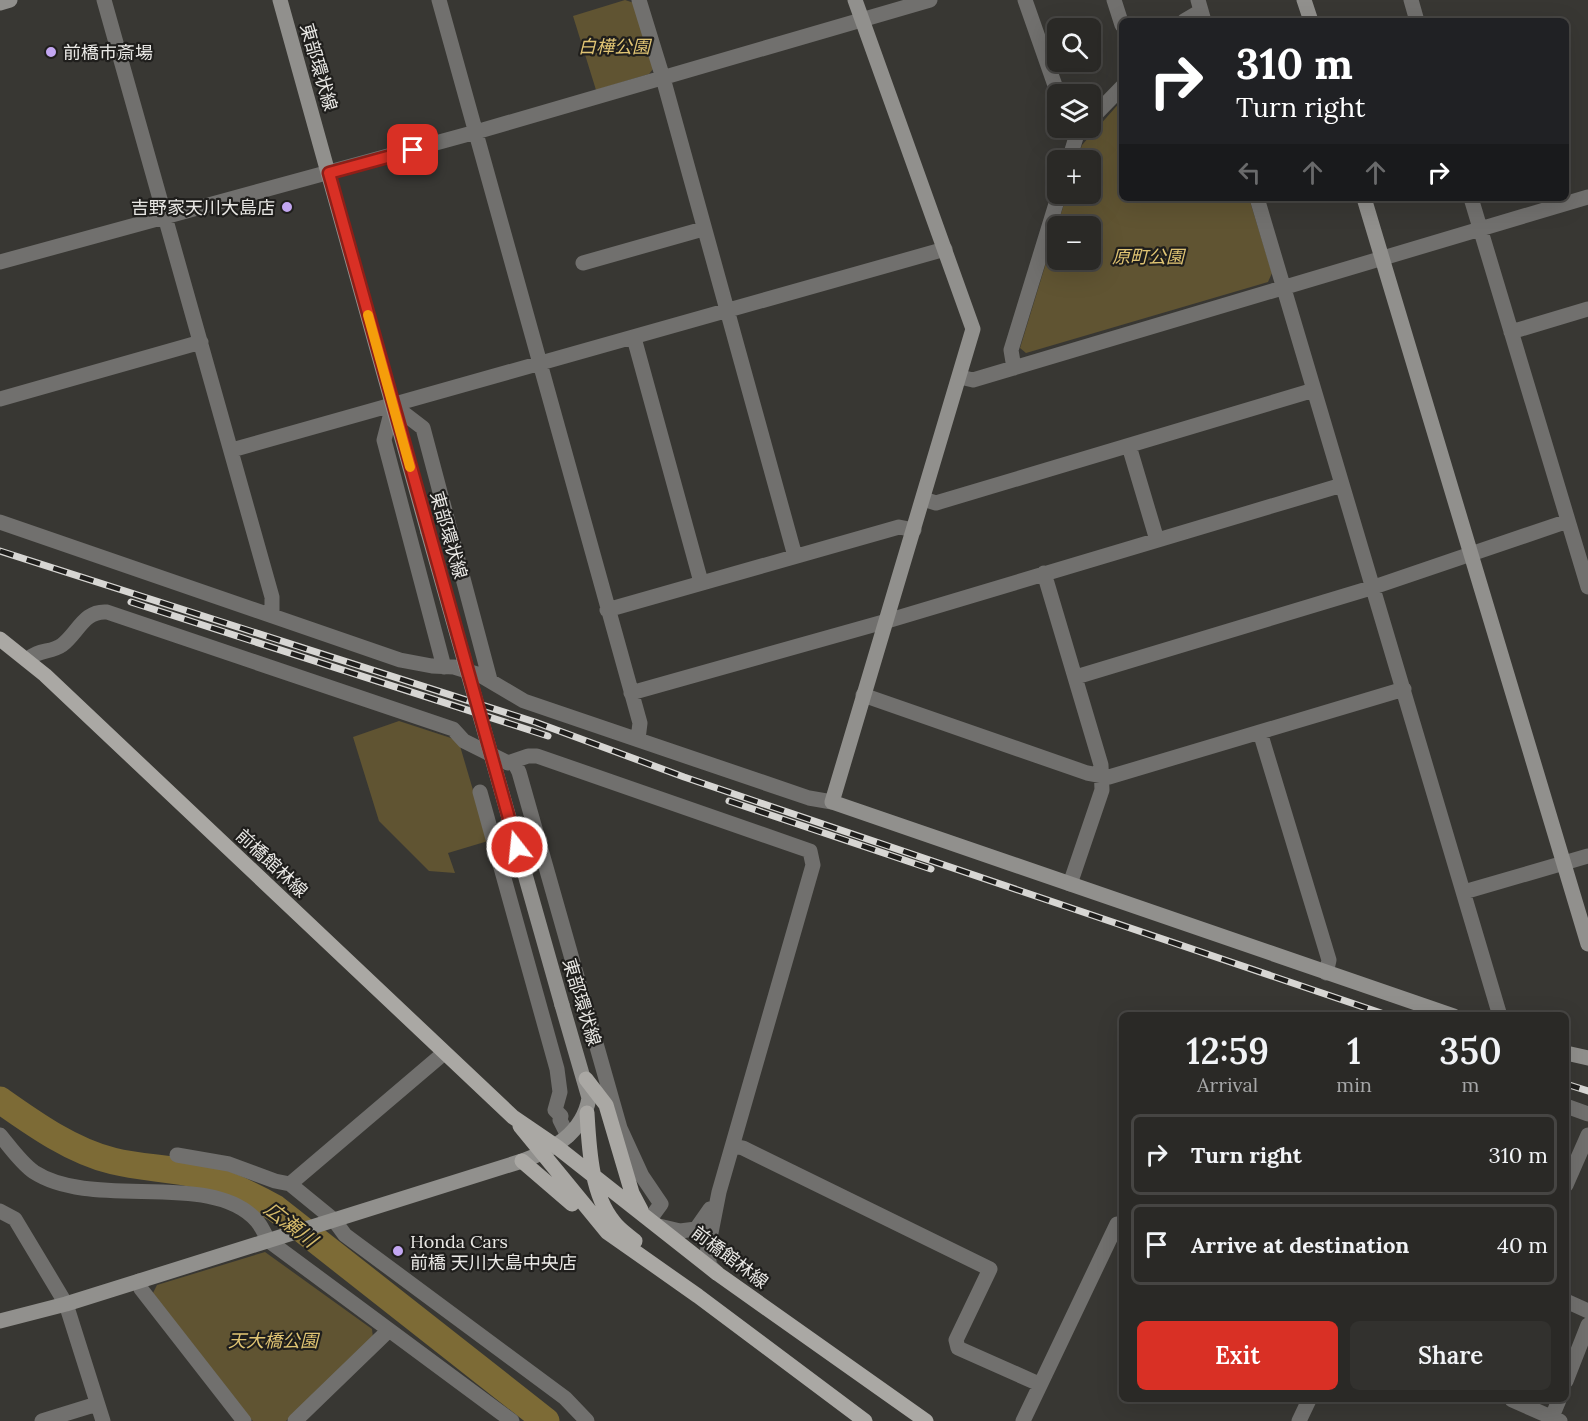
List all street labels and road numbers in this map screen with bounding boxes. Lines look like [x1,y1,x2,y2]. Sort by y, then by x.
street label: 東部環状線 [296,21,342,113]
street label: 東部環状線 [426,489,472,581]
street label: 前橋館林線 [231,824,313,902]
street label: 東部環状線 [558,956,606,1048]
street label: 前橋館林線 [687,1221,773,1293]

